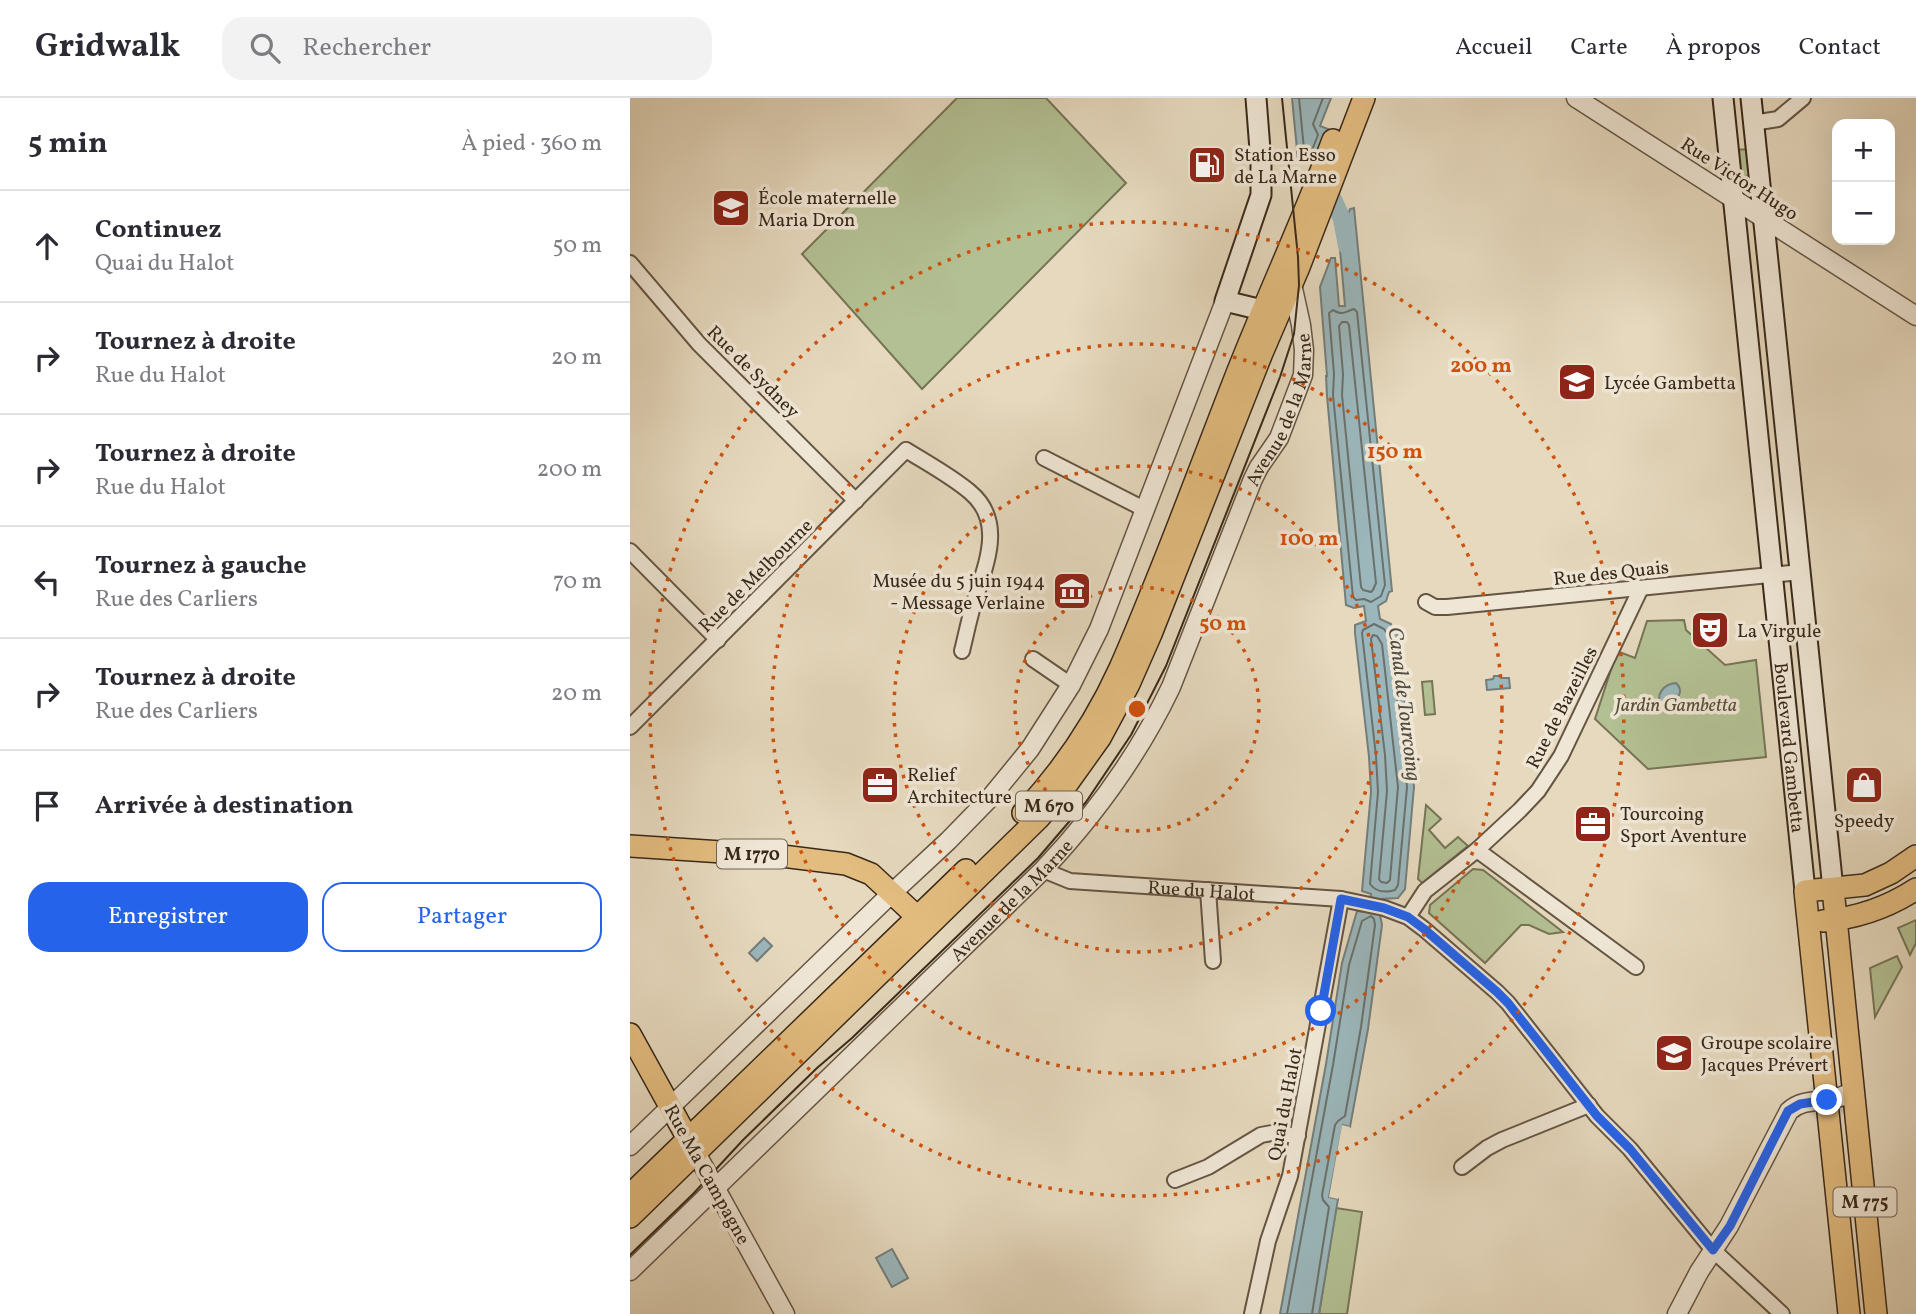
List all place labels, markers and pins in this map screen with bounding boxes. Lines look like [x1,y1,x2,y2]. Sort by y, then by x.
place label: Station Esso de La Marne [1234,143,1337,191]
fuel station icon: Station Esso de La Marne [1186,144,1228,186]
place label: École maternelle Maria Dron [758,186,896,234]
school or university icon: École maternelle Maria Dron [710,187,752,229]
school or university icon: Lycée Gambetta [1556,361,1598,403]
place label: Lycée Gambetta [1604,371,1736,397]
place label: Musée du 5 juin 1944 - Message Verlaine [872,569,1045,617]
museum icon: Musée du 5 juin 1944 - Message Verlaine [1051,570,1093,612]
theatre icon: La Virgule [1689,609,1731,651]
place label: La Virgule [1737,619,1821,645]
centre of rings [1125,697,1149,721]
place label: Relief Architecture [907,763,1012,811]
office icon: Relief Architecture [859,764,901,806]
shop icon: Speedy [1843,764,1885,806]
place label: Tourcoing Sport Aventure [1620,802,1747,850]
office icon: Tourcoing Sport Aventure [1572,803,1614,845]
place label: Speedy [1834,809,1894,835]
place label: Groupe scolaire Jacques Prévert [1701,1031,1832,1079]
school or university icon: Groupe scolaire Jacques Prévert [1653,1032,1695,1074]

